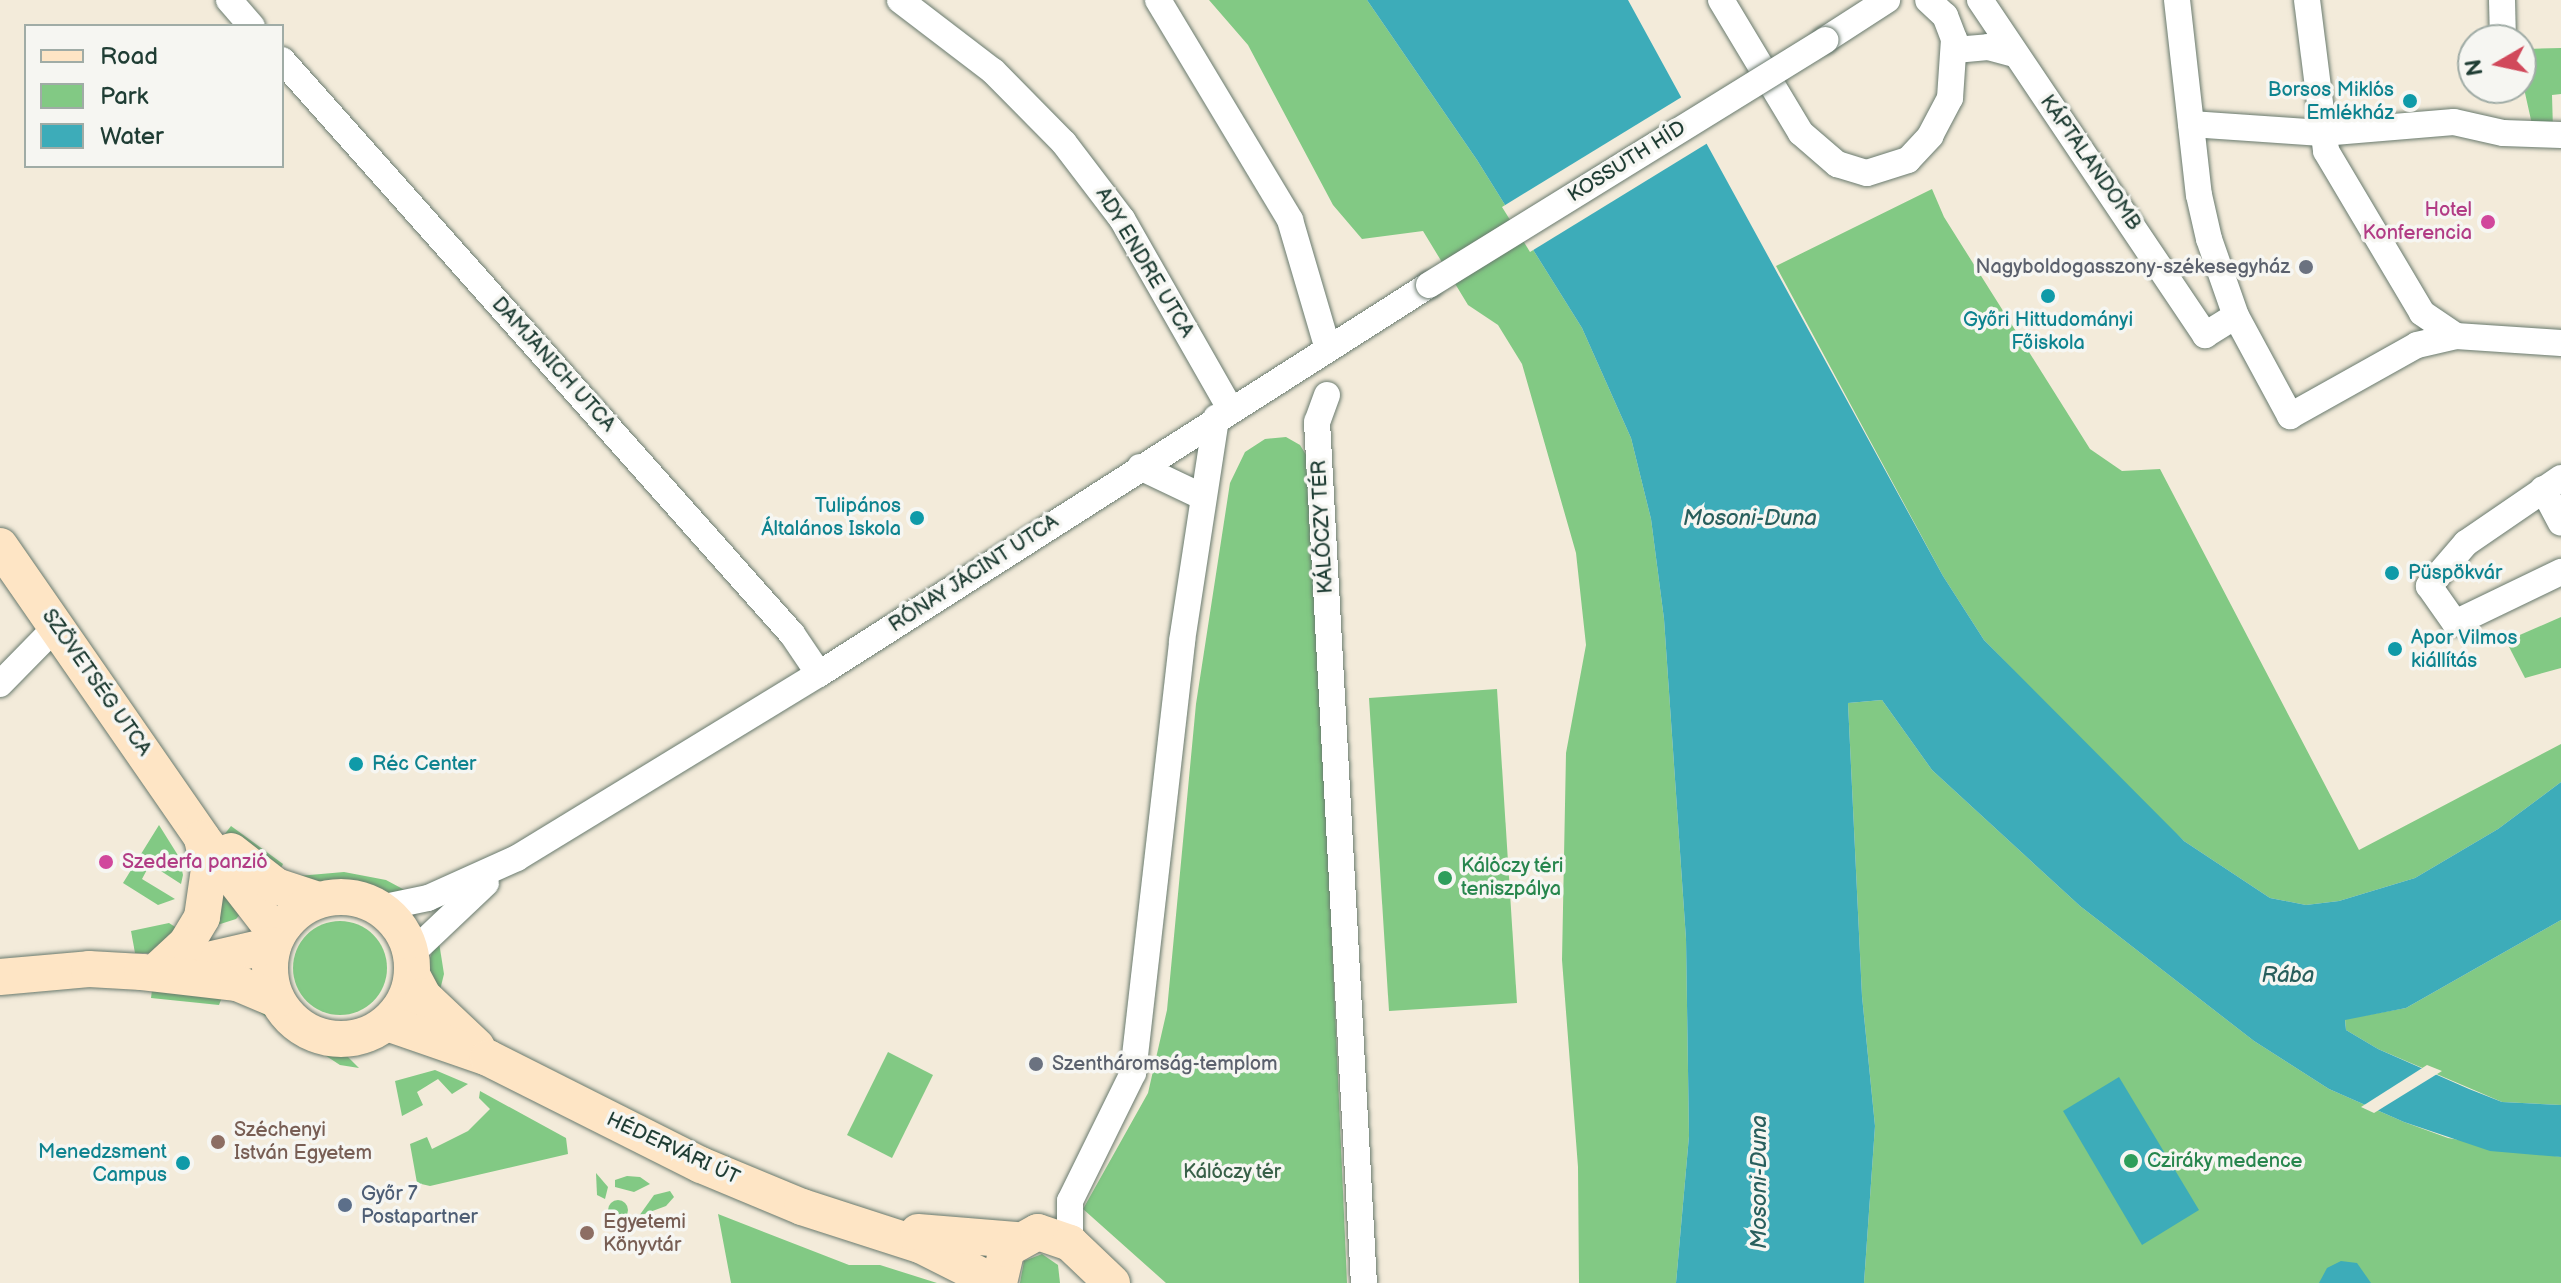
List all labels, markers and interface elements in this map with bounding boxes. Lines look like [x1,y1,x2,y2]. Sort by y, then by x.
legend [24,24,284,168]
north arrow [2457,24,2537,104]
text: Road [100,42,158,71]
text: N [2460,57,2489,78]
place label: Borsos Miklós Emlékház [2268,78,2394,125]
text: Park [100,82,148,111]
street label: KÁPTALANDOMB [2034,91,2146,235]
marker: Borsos Miklós Emlékház [2401,92,2419,110]
street label: KOSSUTH HÍD [1564,116,1690,208]
text: Water [100,122,164,151]
street label: ADY ENDRE UTCA [1090,184,1198,342]
place label: Hotel Konferencia [2363,198,2472,245]
marker: Hotel Konferencia [2479,213,2497,231]
place label: Nagyboldogasszony-székesegyház [1975,255,2290,279]
marker: Nagyboldogasszony-székesegyház [2297,258,2315,276]
marker: Győri Hittudományi Főiskola [2039,287,2057,305]
street label: DAMJANICH UTCA [486,293,620,437]
place label: Győri Hittudományi Főiskola [1963,308,2133,355]
street label: KÁLÓCZY TÉR [1308,459,1338,595]
place label: Tulipános Általános Iskola [761,494,901,541]
water label: Mosoni-Duna [1683,506,1817,532]
marker: Tulipános Általános Iskola [908,509,926,527]
street label: RÓNAY JÁCINT UTCA [884,510,1064,638]
place label: Püspökvár [2408,561,2502,585]
marker: Püspökvár [2383,564,2401,582]
street label: SZÖVETSÉG UTCA [36,605,156,761]
place label: Apor Vilmos kiállítás [2411,626,2518,673]
marker: Apor Vilmos kiállítás [2386,640,2404,658]
place label: Réc Center [372,752,476,776]
marker: Réc Center [347,755,365,773]
place label: Szederfa panzió [122,850,268,874]
marker: Szederfa panzió [97,853,115,871]
place label: Kálóczy téri teniszpálya [1461,854,1565,901]
marker: Kálóczy téri teniszpálya [1436,869,1454,887]
water label: Rába [2262,963,2314,989]
place label: Szentháromság-templom [1052,1052,1278,1076]
marker: Szentháromság-templom [1027,1055,1045,1073]
street label: HÉDERVÁRI ÚT [603,1108,743,1190]
water label: Mosoni-Duna [1747,1115,1773,1249]
place label: Széchenyi István Egyetem [234,1118,372,1165]
marker: Széchenyi István Egyetem [209,1133,227,1151]
place label: Menedzsment Campus [38,1140,167,1187]
place label: Cziráky medence [2147,1149,2304,1173]
marker: Cziráky medence [2122,1152,2140,1170]
marker: Menedzsment Campus [174,1154,192,1172]
park label: Kálóczy tér [1182,1160,1282,1184]
place label: Győr 7 Postapartner [361,1182,478,1229]
marker: Győr 7 Postapartner [336,1196,354,1214]
place label: Egyetemi Könyvtár [603,1210,686,1257]
marker: Egyetemi Könyvtár [578,1224,596,1242]

